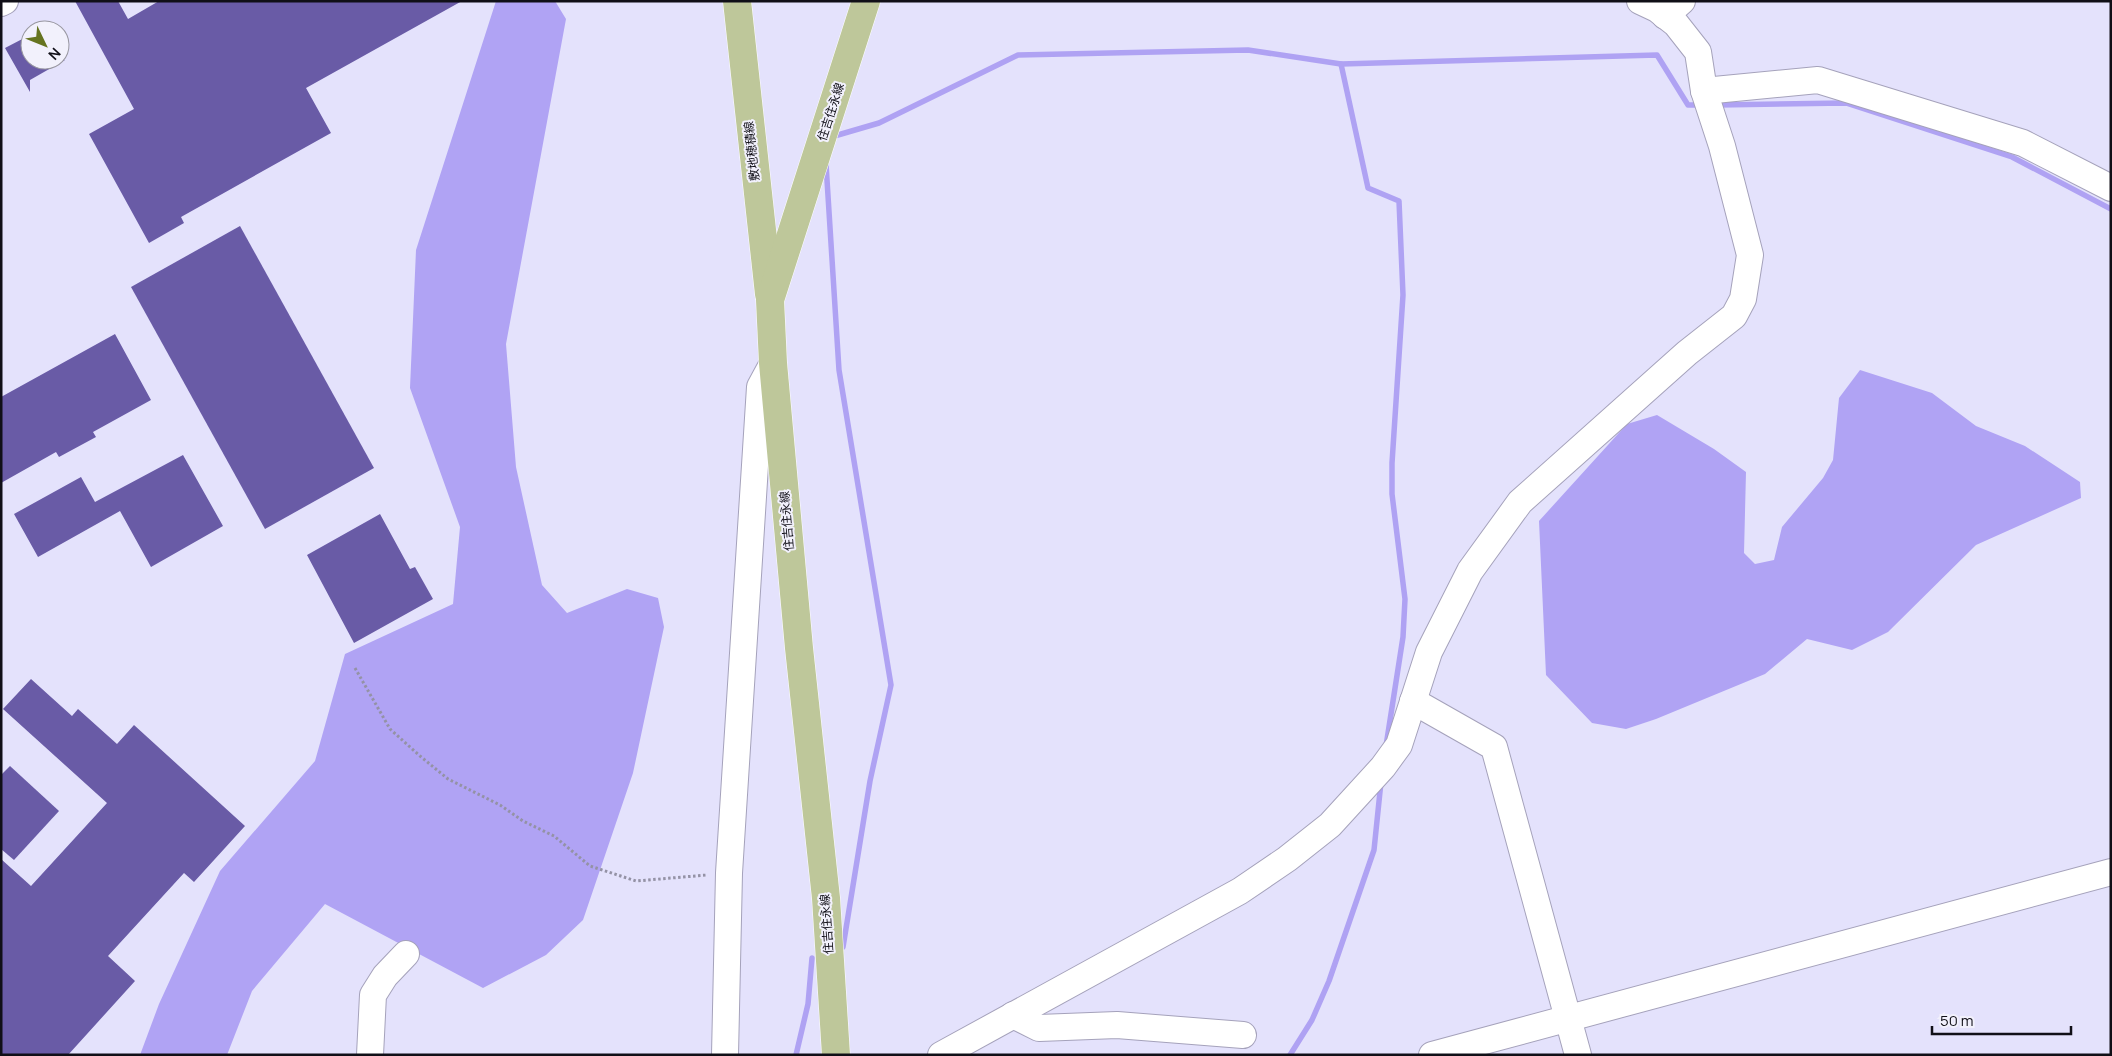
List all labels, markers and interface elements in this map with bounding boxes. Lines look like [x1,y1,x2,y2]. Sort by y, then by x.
north arrow [20,20,70,70]
text: N [44,44,65,64]
street label: 住吉住永線 [813,81,848,143]
street label: 敷地穂積線 [740,120,763,182]
street label: 住吉住永線 [775,490,798,552]
street label: 住吉住永線 [816,894,837,955]
scale bar [1932,1004,2071,1036]
text: 50 m [1940,1010,1974,1031]

